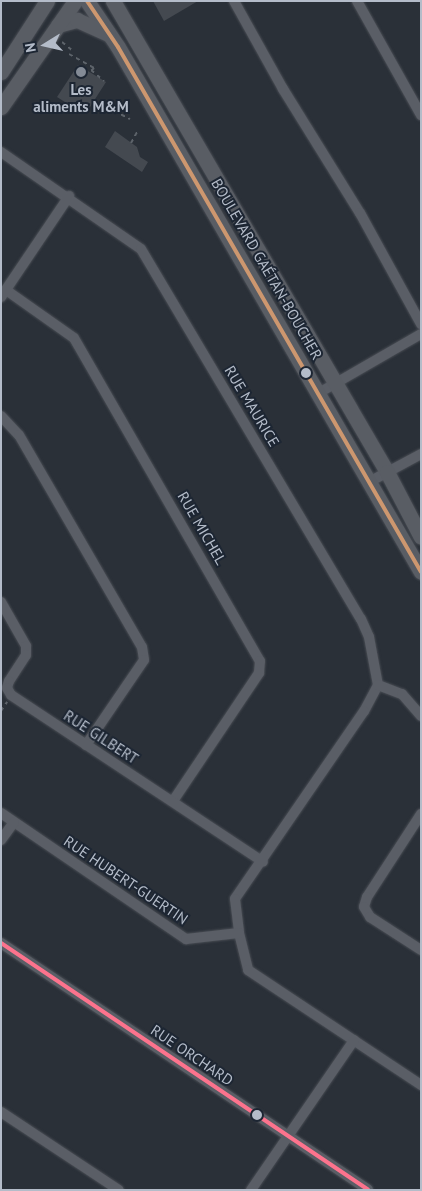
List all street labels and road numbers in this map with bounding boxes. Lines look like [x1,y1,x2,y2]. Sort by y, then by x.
street label: BOULEVARD GAÉTAN-BOUCHER [208,175,326,363]
street label: RUE MAURICE [221,362,283,450]
street label: RUE MICHEL [174,488,230,568]
street label: RUE GILBERT [60,706,142,768]
street label: RUE HUBERT-GUERTIN [61,832,191,928]
street label: RUE ORCHARD [147,1021,237,1089]

